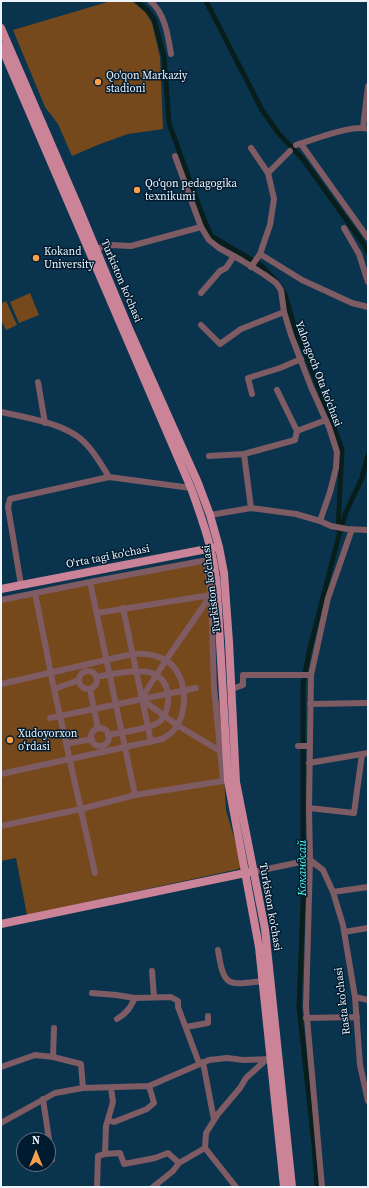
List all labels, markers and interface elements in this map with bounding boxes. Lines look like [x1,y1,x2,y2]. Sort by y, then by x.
place label: Qo'qon Markaziy stadioni [106,69,187,95]
marker: Qo'qon Markaziy stadioni [93,77,103,87]
place label: Qo‘qon pedagogika texnikumi [145,177,237,203]
marker: Qo‘qon pedagogika texnikumi [132,185,142,195]
street label: Turkiston ko'chasi [98,238,144,324]
place label: Kokand University [44,245,94,271]
marker: Kokand University [31,253,41,263]
street label: Yalongoch Ota ko'chasi [292,319,344,429]
street label: O'rta tagi ko'chasi [65,542,151,572]
street label: Turkiston ko'chasi [200,544,224,634]
place label: Xudoyorxon oʻrdasi [18,727,78,753]
marker: Xudoyorxon oʻrdasi [5,735,15,745]
water label: Кокандсай [296,840,310,896]
street label: Turkiston ko'chasi [256,862,284,952]
street label: Rasta ko'chasi [332,967,354,1035]
north arrow [16,1132,56,1172]
text: N [32,1133,40,1148]

